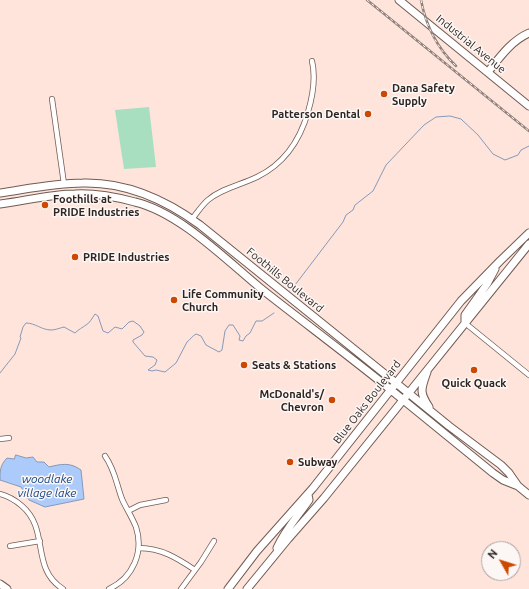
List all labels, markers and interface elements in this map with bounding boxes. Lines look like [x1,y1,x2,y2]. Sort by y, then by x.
street label: Industrial Avenue [433,12,509,76]
place label: Dana Safety Supply [392,81,455,107]
marker: Dana Safety Supply [379,89,389,99]
place label: Patterson Dental [272,107,360,121]
marker: Patterson Dental [363,109,373,119]
place label: Foothills at PRIDE Industries [53,192,139,218]
marker: Foothills at PRIDE Industries [40,200,50,210]
street label: Foothills Boulevard [244,245,326,315]
place label: PRIDE Industries [83,250,169,264]
marker: PRIDE Industries [70,252,80,262]
place label: Life Community Church [182,287,264,313]
marker: Life Community Church [169,295,179,305]
place label: Seats & Stations [252,358,336,372]
street label: Blue Oaks Boulevard [330,358,404,446]
marker: Seats & Stations [239,360,249,370]
marker: Quick Quack [469,365,479,375]
place label: Quick Quack [442,376,506,390]
place label: McDonald's/ Chevron [259,387,324,413]
marker: McDonald's/ Chevron [327,395,337,405]
place label: Subway [298,455,337,469]
marker: Subway [285,457,295,467]
water label: woodlake village lake [18,472,76,500]
north arrow [481,541,521,581]
text: N [485,547,500,561]

